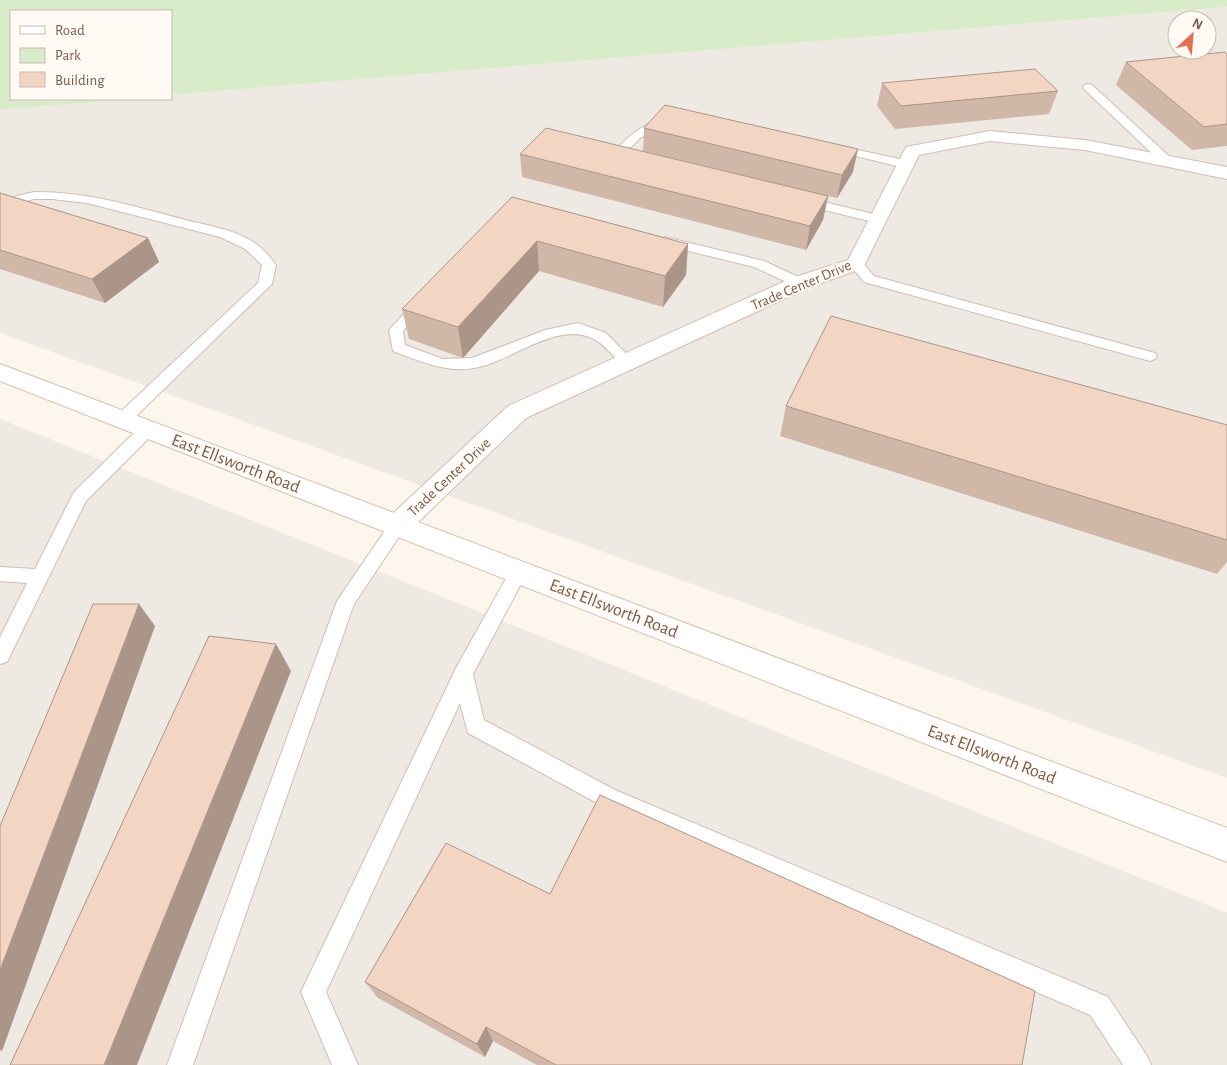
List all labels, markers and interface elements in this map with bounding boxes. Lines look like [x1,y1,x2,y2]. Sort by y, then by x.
legend [10,10,172,100]
north arrow [1167,10,1217,60]
text: N [1190,16,1205,33]
text: Road [55,23,85,38]
text: Park [55,48,81,63]
text: Building [55,73,105,88]
street label: Trade Center Drive [749,258,854,313]
street label: East Ellsworth Road [169,431,303,497]
street label: Trade Center Drive [405,435,494,519]
street label: East Ellsworth Road [547,576,681,642]
street label: East Ellsworth Road [925,722,1059,788]

